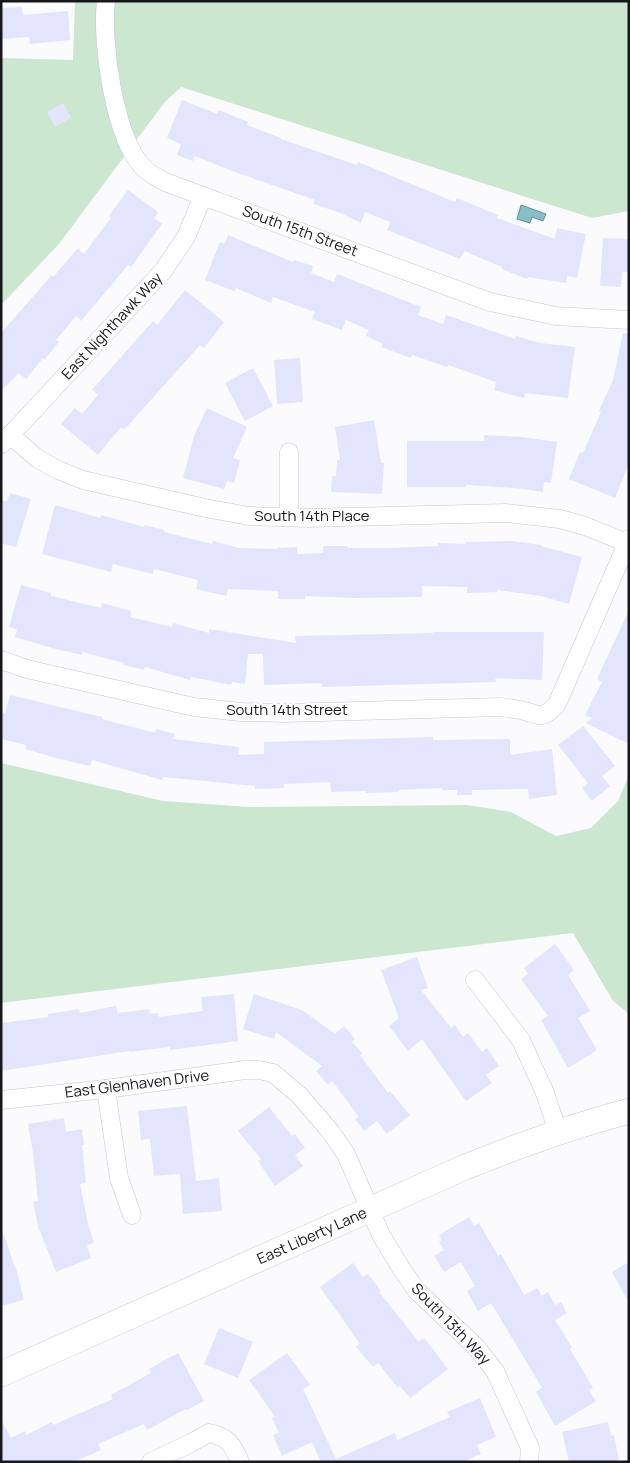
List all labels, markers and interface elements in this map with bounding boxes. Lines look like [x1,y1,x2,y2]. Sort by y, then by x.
street label: South 15th Street [240,200,361,261]
street label: East Nighthawk Way [56,267,167,384]
street label: South 14th Place [254,505,370,526]
street label: South 14th Street [226,699,348,720]
street label: East Glenhaven Drive [64,1064,210,1103]
street label: East Liberty Lane [253,1202,370,1269]
street label: South 13th Way [407,1278,496,1369]

